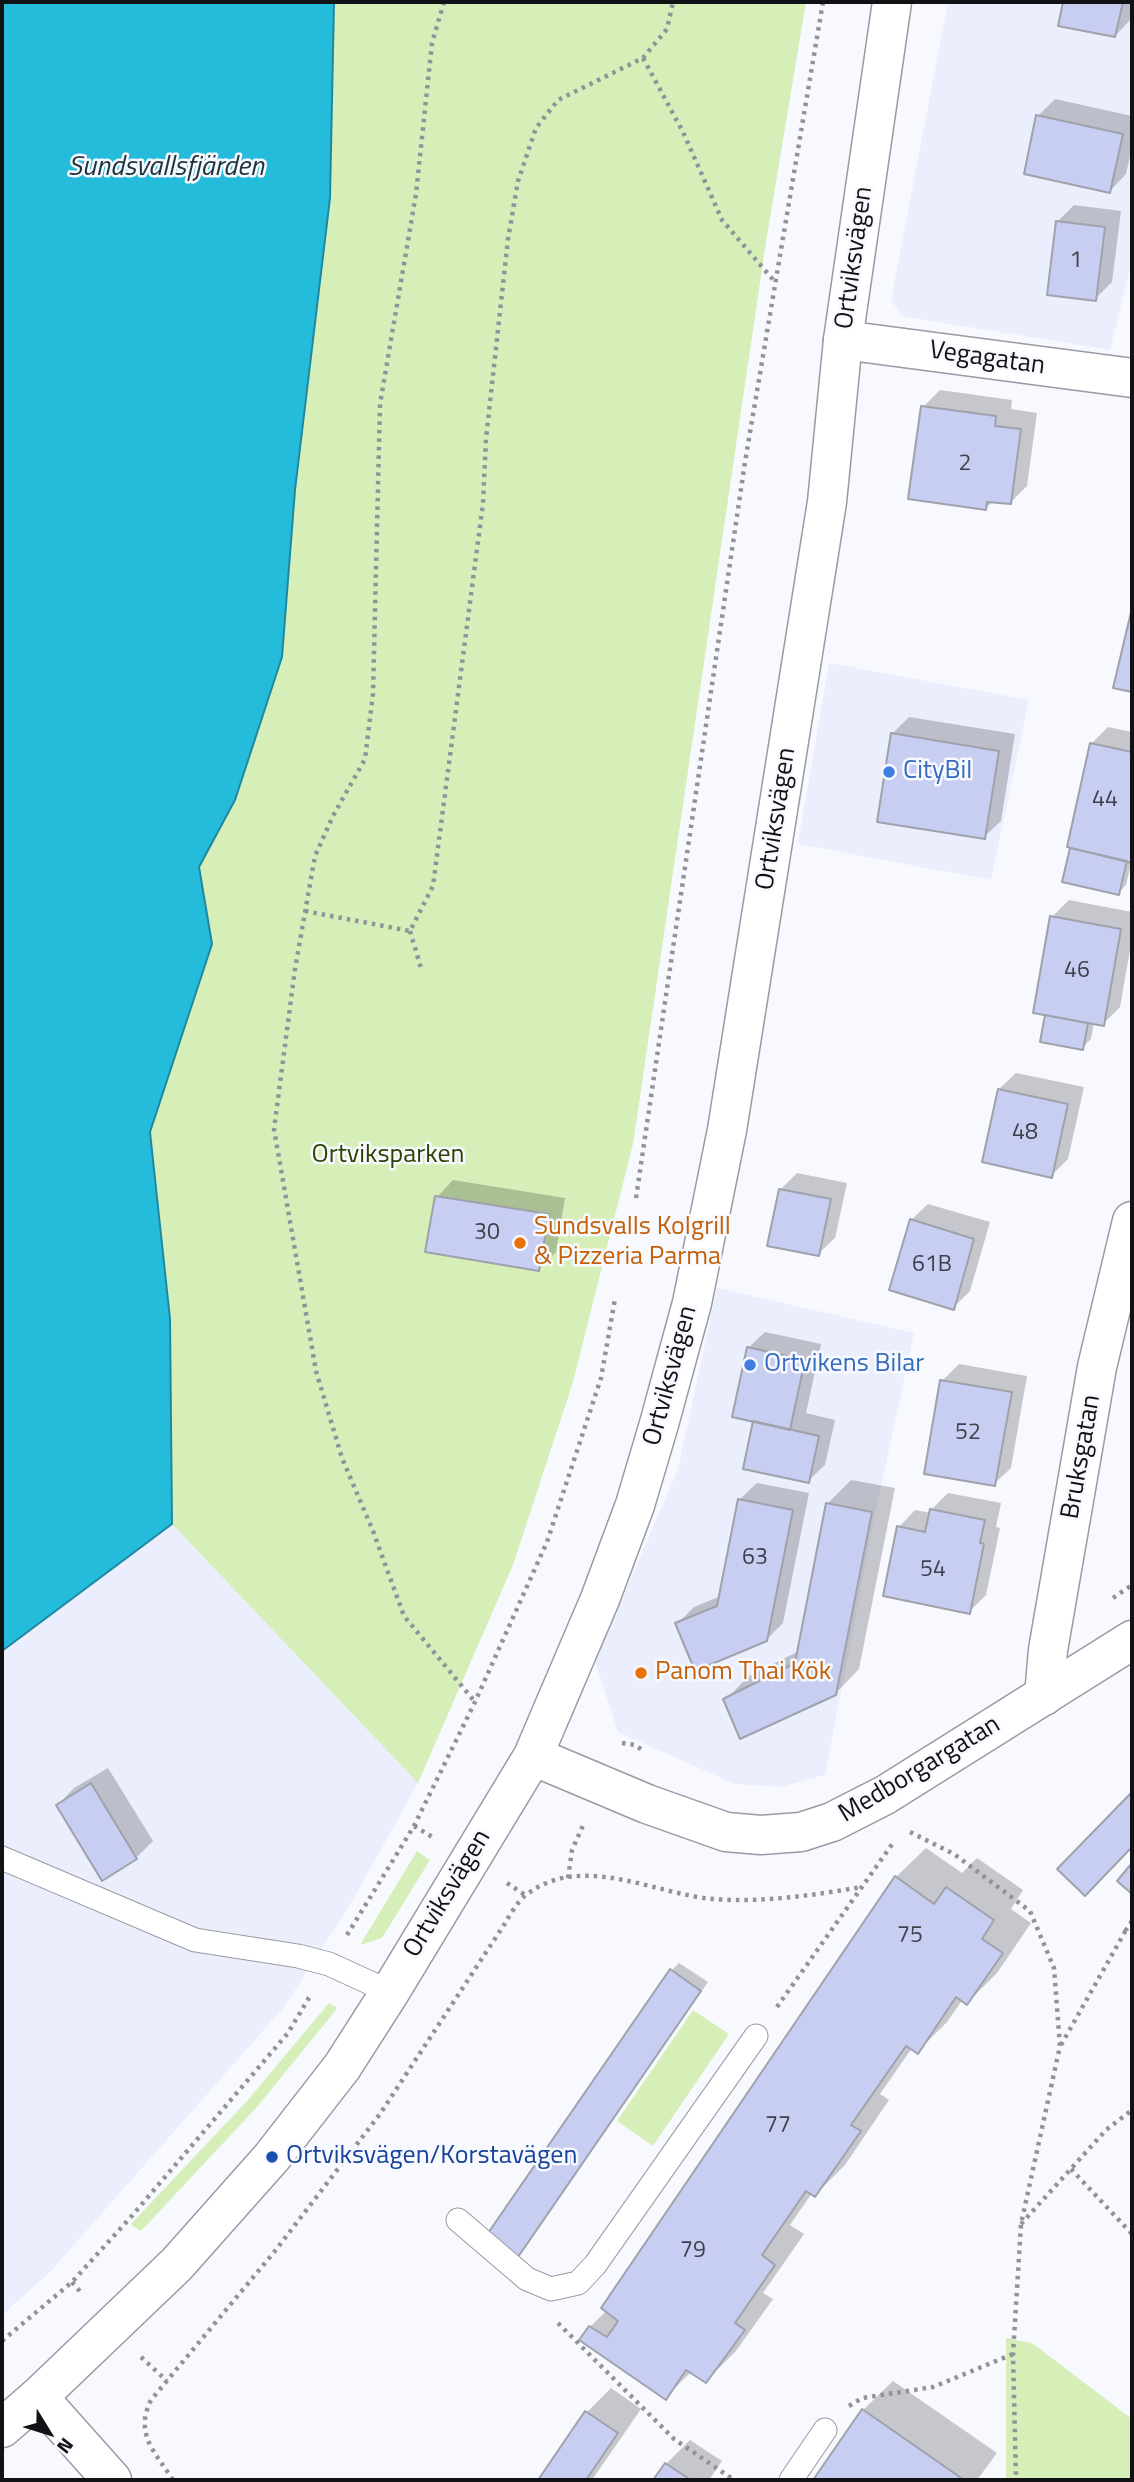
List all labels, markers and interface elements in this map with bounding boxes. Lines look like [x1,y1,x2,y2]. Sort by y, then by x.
water label: Sundsvallsfjärden [68,151,264,185]
street label: Ortviksvägen [830,185,880,331]
house number: 1 [1070,247,1082,275]
street label: Vegagatan [927,335,1047,383]
house number: 2 [959,450,971,478]
street label: Ortviksvägen [750,746,804,892]
place label: CityBil [903,756,972,788]
marker: CityBil [881,764,897,780]
house number: 44 [1092,786,1118,814]
house number: 46 [1064,957,1090,985]
house number: 48 [1012,1119,1038,1147]
park label: Ortviksparken [312,1140,464,1172]
place label: Sundsvalls Kolgrill & Pizzeria Parma [534,1212,731,1274]
house number: 30 [474,1219,500,1247]
marker: Sundsvalls Kolgrill & Pizzeria Parma [512,1235,528,1251]
house number: 61B [912,1251,952,1279]
street label: Ortviksvägen [637,1303,705,1449]
place label: Ortvikens Bilar [764,1349,924,1381]
marker: Ortvikens Bilar [742,1357,758,1373]
street label: Bruksgatan [1056,1392,1108,1522]
house number: 52 [955,1419,981,1447]
house number: 63 [742,1544,768,1572]
house number: 54 [920,1556,946,1584]
place label: Panom Thai Kök [655,1657,831,1689]
marker: Panom Thai Kök [633,1665,649,1681]
street label: Medborgargatan [834,1710,1006,1830]
street label: Ortviksvägen [398,1824,498,1964]
house number: 75 [897,1922,923,1950]
house number: 77 [765,2112,791,2140]
place label: Ortviksvägen/Korstavägen [286,2141,577,2173]
marker: Ortviksvägen/Korstavägen [264,2149,280,2165]
house number: 79 [680,2237,706,2265]
north arrow [14,2398,84,2468]
text: N [50,2432,81,2460]

